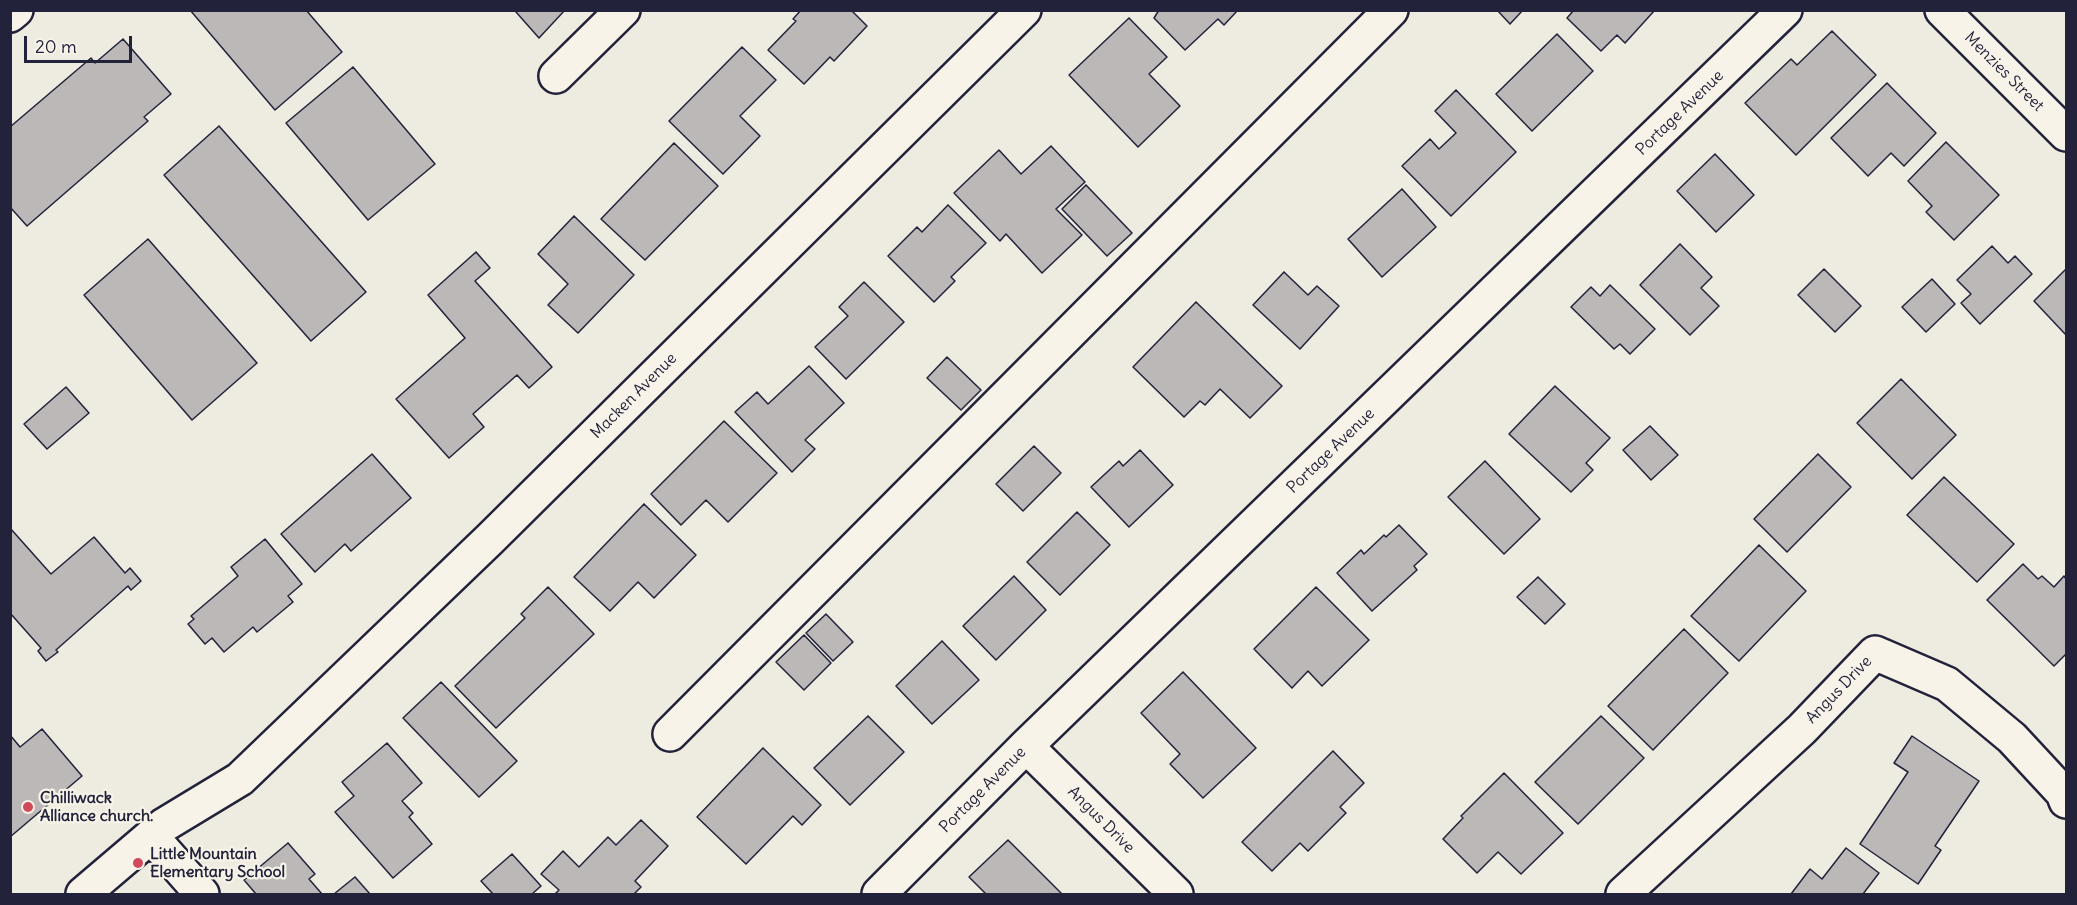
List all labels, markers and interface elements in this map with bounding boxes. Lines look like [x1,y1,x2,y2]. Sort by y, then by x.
scale bar [27,24,135,62]
street label: Menzies Street [1960,28,2048,116]
text: 20 m [35,35,77,58]
street label: Portage Avenue [1632,66,1728,160]
street label: Macken Avenue [587,349,681,443]
street label: Portage Avenue [1283,404,1379,498]
street label: Angus Drive [1802,652,1876,728]
street label: Portage Avenue [936,743,1030,837]
street label: Angus Drive [1064,783,1138,857]
place label: Chilliwack Alliance church. [40,788,153,826]
marker: Chilliwack Alliance church. [21,800,35,814]
place label: Little Mountain Elementary School [150,844,285,882]
marker: Little Mountain Elementary School [131,856,145,870]

